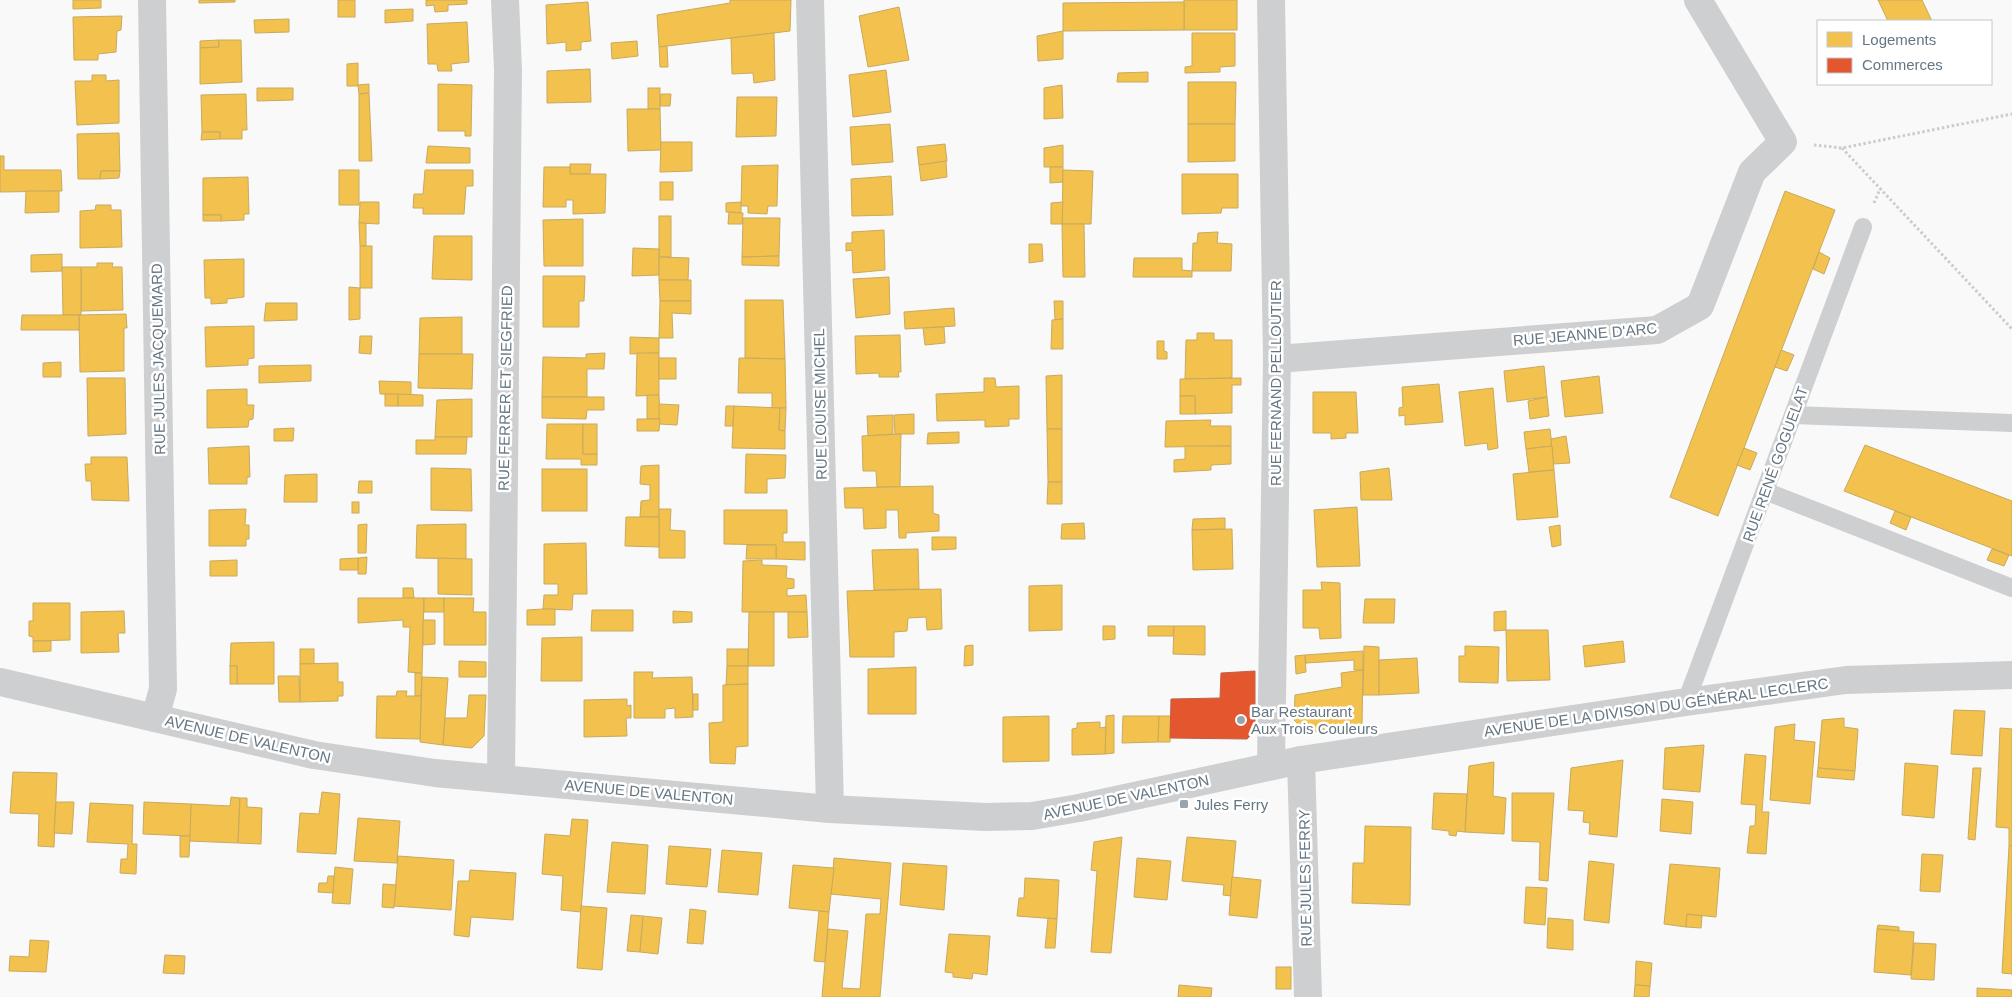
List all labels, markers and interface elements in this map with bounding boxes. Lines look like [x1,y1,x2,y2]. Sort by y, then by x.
legend [1817,20,1992,85]
text: Logements [1862,31,1936,48]
text: Commerces [1862,56,1943,73]
street label: RUE JULES JACQUEMARD [148,263,168,455]
street label: RUE FERNAND PELLOUTIER [1267,280,1284,486]
street label: RUE FERRER ET SIEGFRIED [495,285,515,491]
street label: RUE JEANNE D'ARC [1512,319,1658,349]
street label: RUE LOUISE MICHEL [810,328,830,480]
street label: RUE RENÉ GOGUELAT [1739,384,1811,544]
street label: AVENUE DE LA DIVISON DU GÉNÉRAL LECLERC [1483,674,1829,740]
place label: Bar Restaurant Aux Trois Couleurs [1251,703,1378,737]
street label: AVENUE DE VALENTON [164,712,332,766]
marker: Bar Restaurant Aux Trois Couleurs [1235,714,1247,726]
street label: AVENUE DE VALENTON [1041,771,1211,823]
street label: AVENUE DE VALENTON [564,776,734,808]
place label: Jules Ferry [1194,796,1269,813]
marker: Jules Ferry [1178,798,1190,810]
street label: RUE JULES FERRY [1295,809,1315,947]

